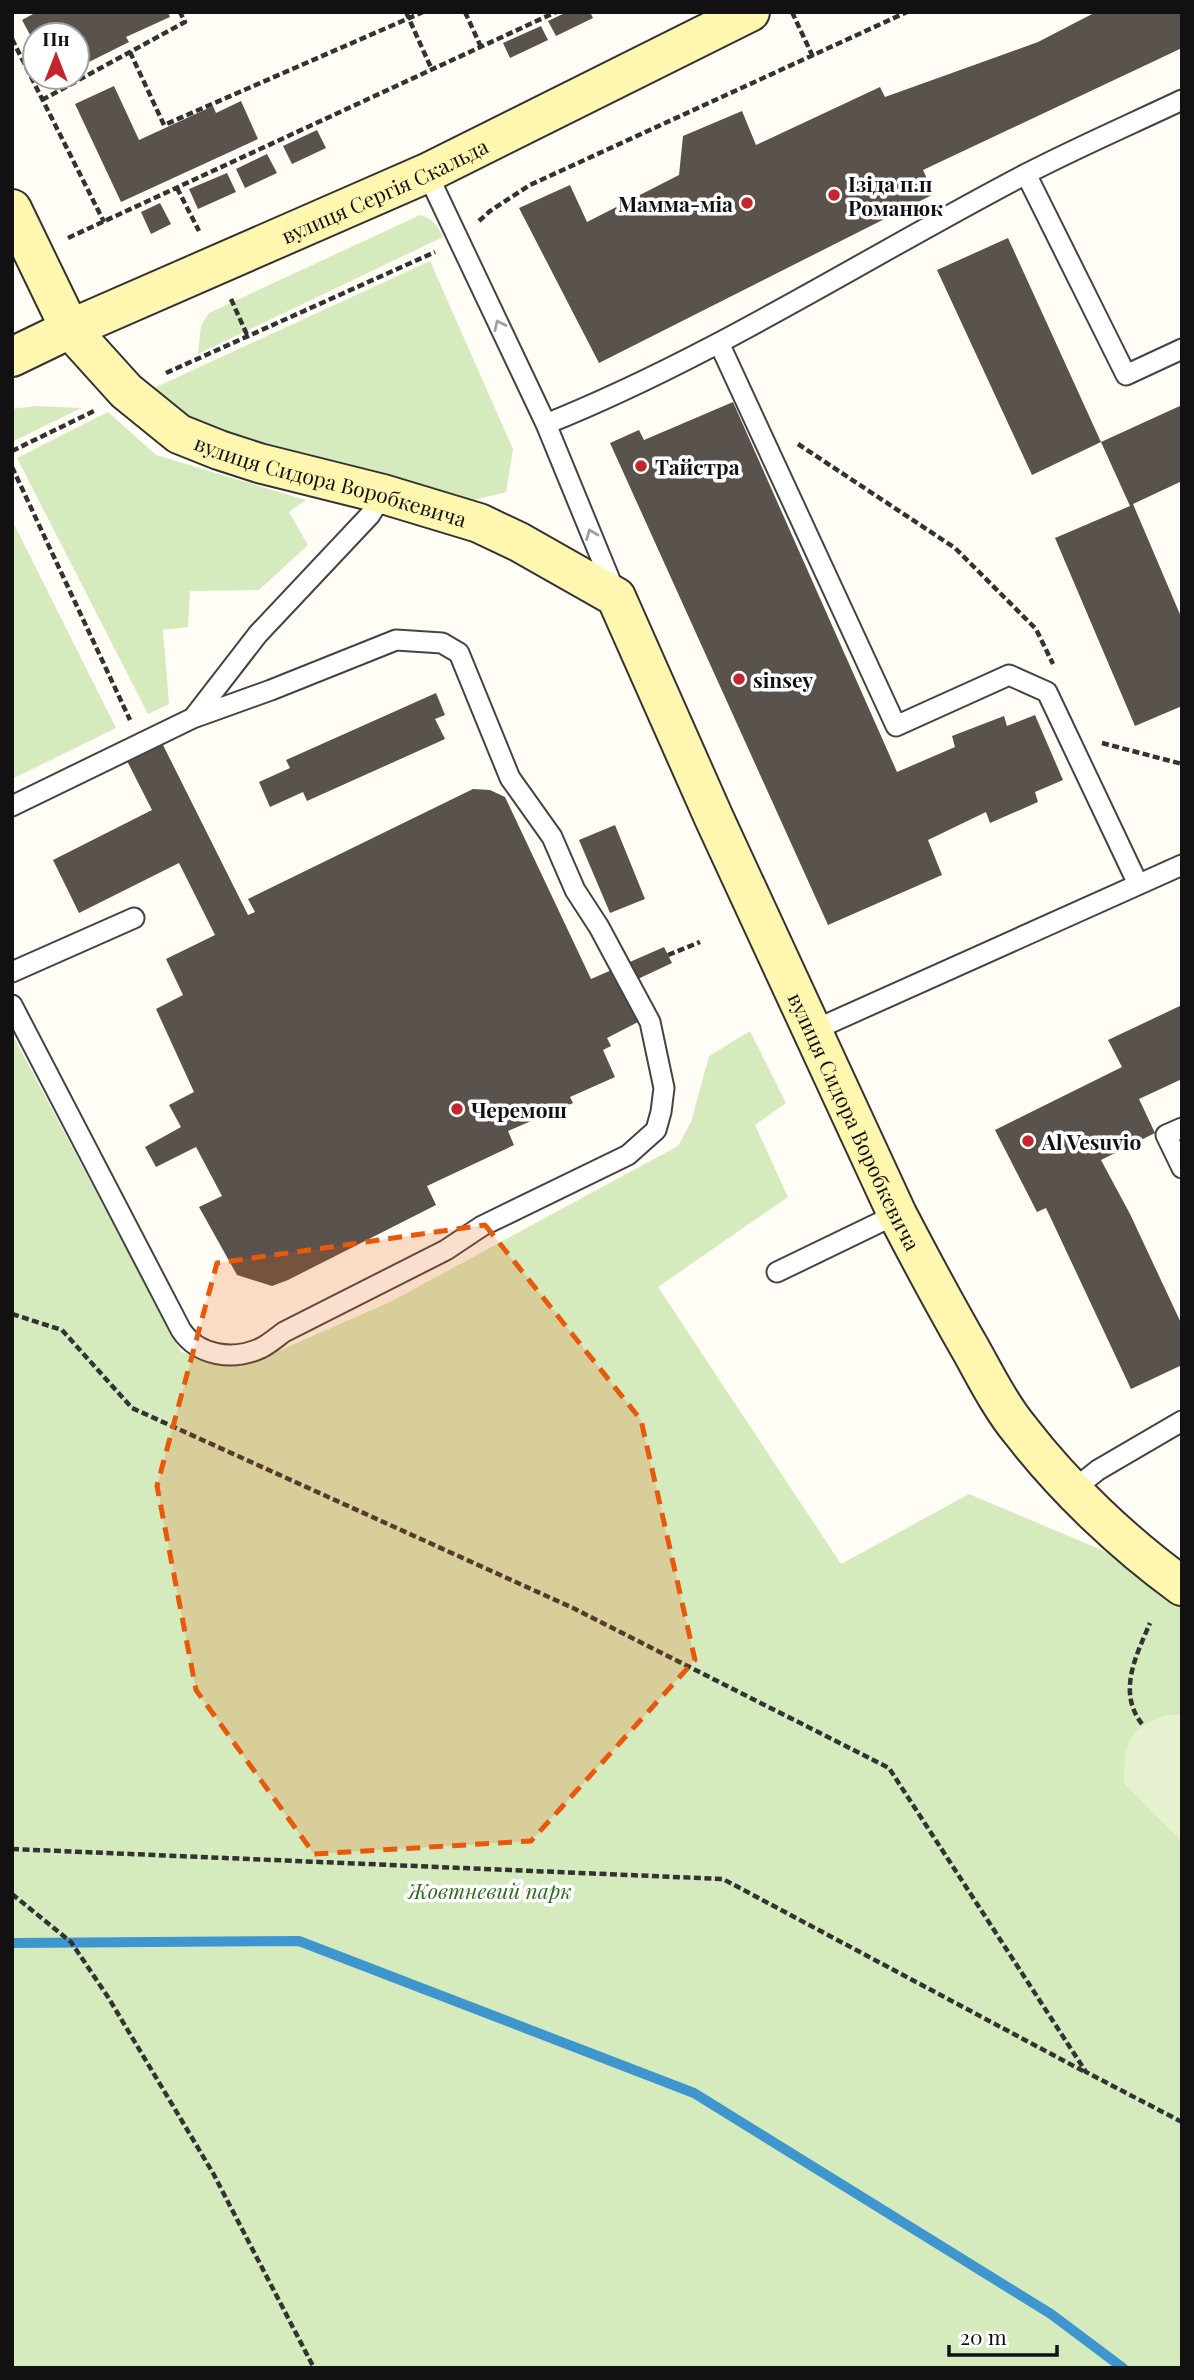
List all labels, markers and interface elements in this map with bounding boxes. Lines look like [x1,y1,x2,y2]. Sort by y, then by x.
north arrow [21,21,91,91]
text: Пн [42,25,70,51]
street label: вулиця Сергія Скальда [277,131,493,249]
place label: Ізіда п.п Романюк [848,169,943,221]
marker: Ізіда п.п Романюк [826,187,842,203]
place label: Мамма-міа [618,189,733,217]
marker: Мамма-міа [739,195,755,211]
one-way arrow [493,320,507,332]
street label: вулиця Сидора Воробкевича [191,428,471,533]
place label: Тайстра [655,452,740,480]
marker: Тайстра [633,458,649,474]
one-way arrow [585,528,599,540]
place label: sinsey [753,665,813,693]
marker: sinsey [731,671,747,687]
street label: вулиця Сидора Воробкевича [782,988,928,1255]
place label: Черемош [471,1095,567,1123]
marker: Черемош [449,1101,465,1117]
place label: Al Vesuvio [1041,1127,1141,1155]
marker: Al Vesuvio [1020,1133,1036,1149]
park label: Жовтневий парк [407,1876,572,1904]
scale bar [949,2314,1058,2358]
text: 20 m [960,2322,1007,2350]

